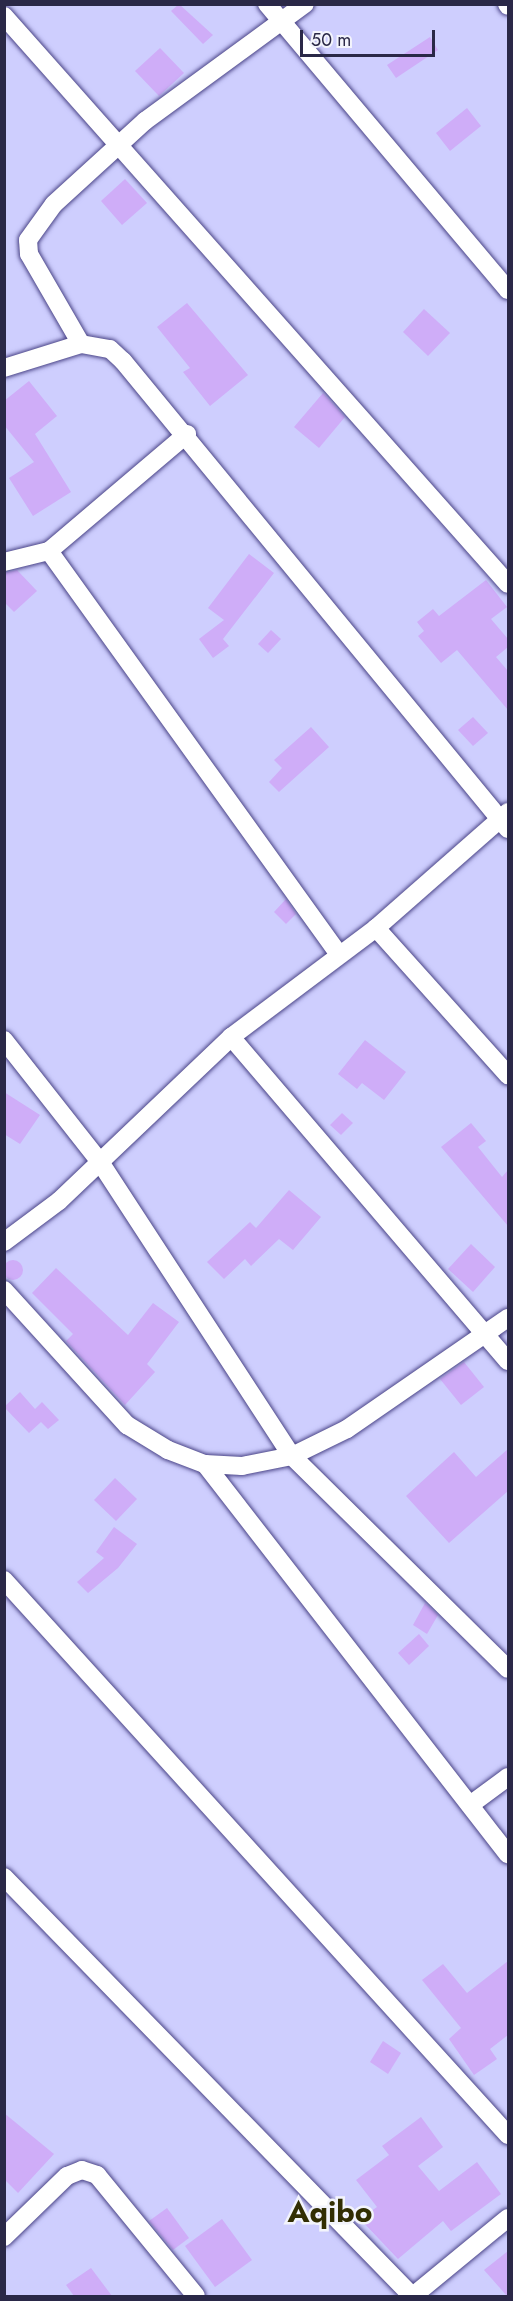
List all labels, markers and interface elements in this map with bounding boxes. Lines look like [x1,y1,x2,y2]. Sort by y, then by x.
scale bar [303,18,438,56]
text: 50 m [311,27,351,53]
district label: Aqibo [287,2194,373,2230]

